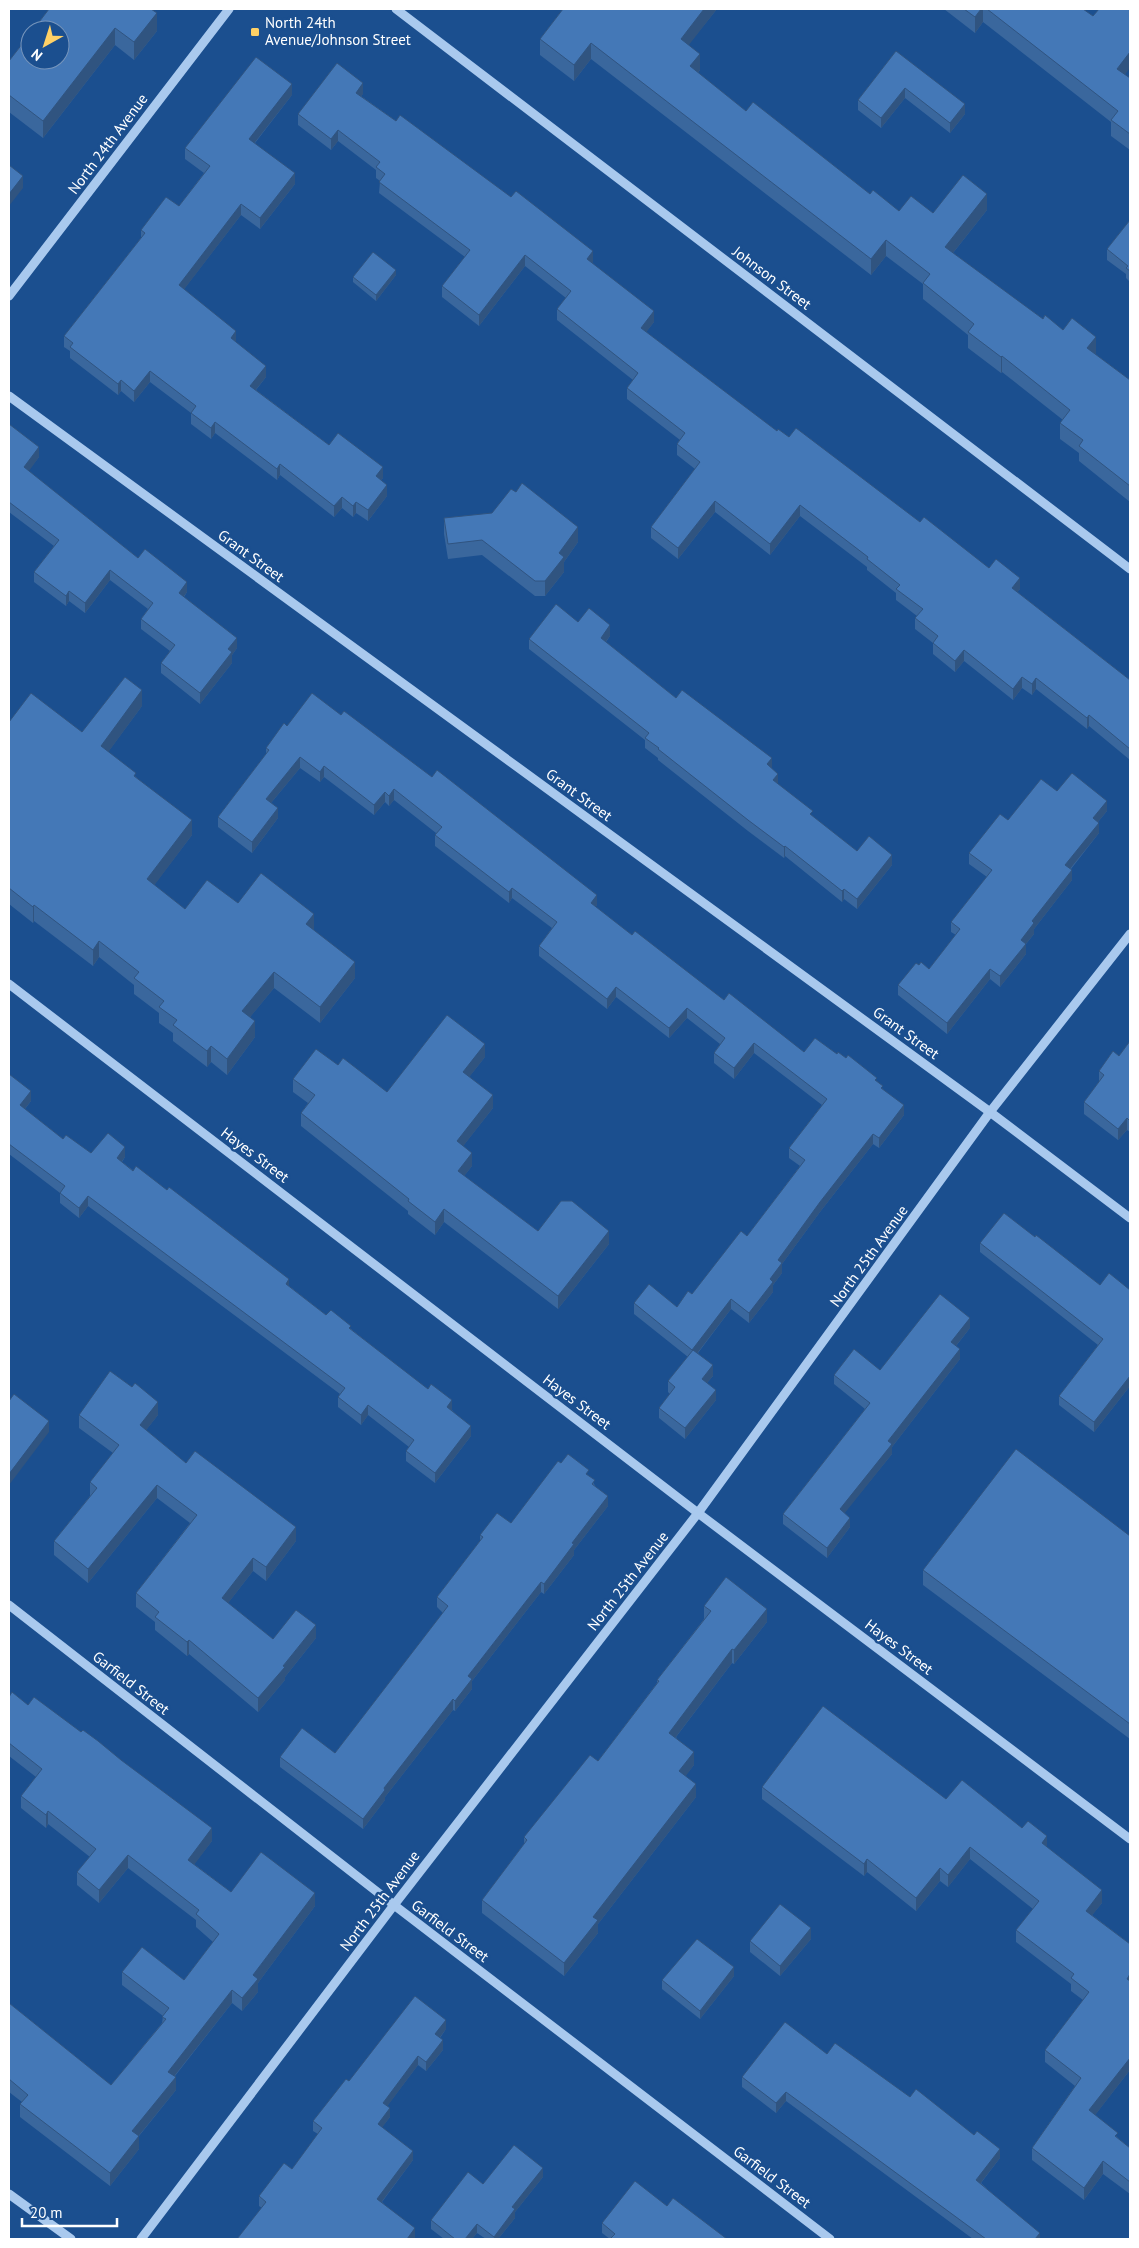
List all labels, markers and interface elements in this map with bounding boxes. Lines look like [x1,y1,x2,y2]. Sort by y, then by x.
place label: North 24th Avenue/Johnson Street [265,13,411,49]
north arrow [20,20,70,70]
marker: North 24th Avenue/Johnson Street [249,26,261,38]
text: N [28,45,46,65]
street label: North 24th Avenue [64,90,152,198]
street label: Johnson Street [728,241,815,313]
street label: Grant Street [214,525,288,586]
street label: Grant Street [542,764,616,825]
street label: Grant Street [869,1002,943,1063]
street label: Hayes Street [217,1123,293,1186]
street label: North 25th Avenue [825,1201,912,1310]
street label: Hayes Street [539,1370,615,1433]
street label: North 25th Avenue [583,1527,672,1634]
street label: Hayes Street [861,1615,937,1678]
street label: Garfield Street [89,1647,173,1718]
street label: North 25th Avenue [336,1847,424,1955]
street label: Garfield Street [408,1895,493,1966]
street label: Garfield Street [730,2141,815,2212]
scale bar [22,2196,118,2228]
text: 20 m [30,2203,63,2222]

